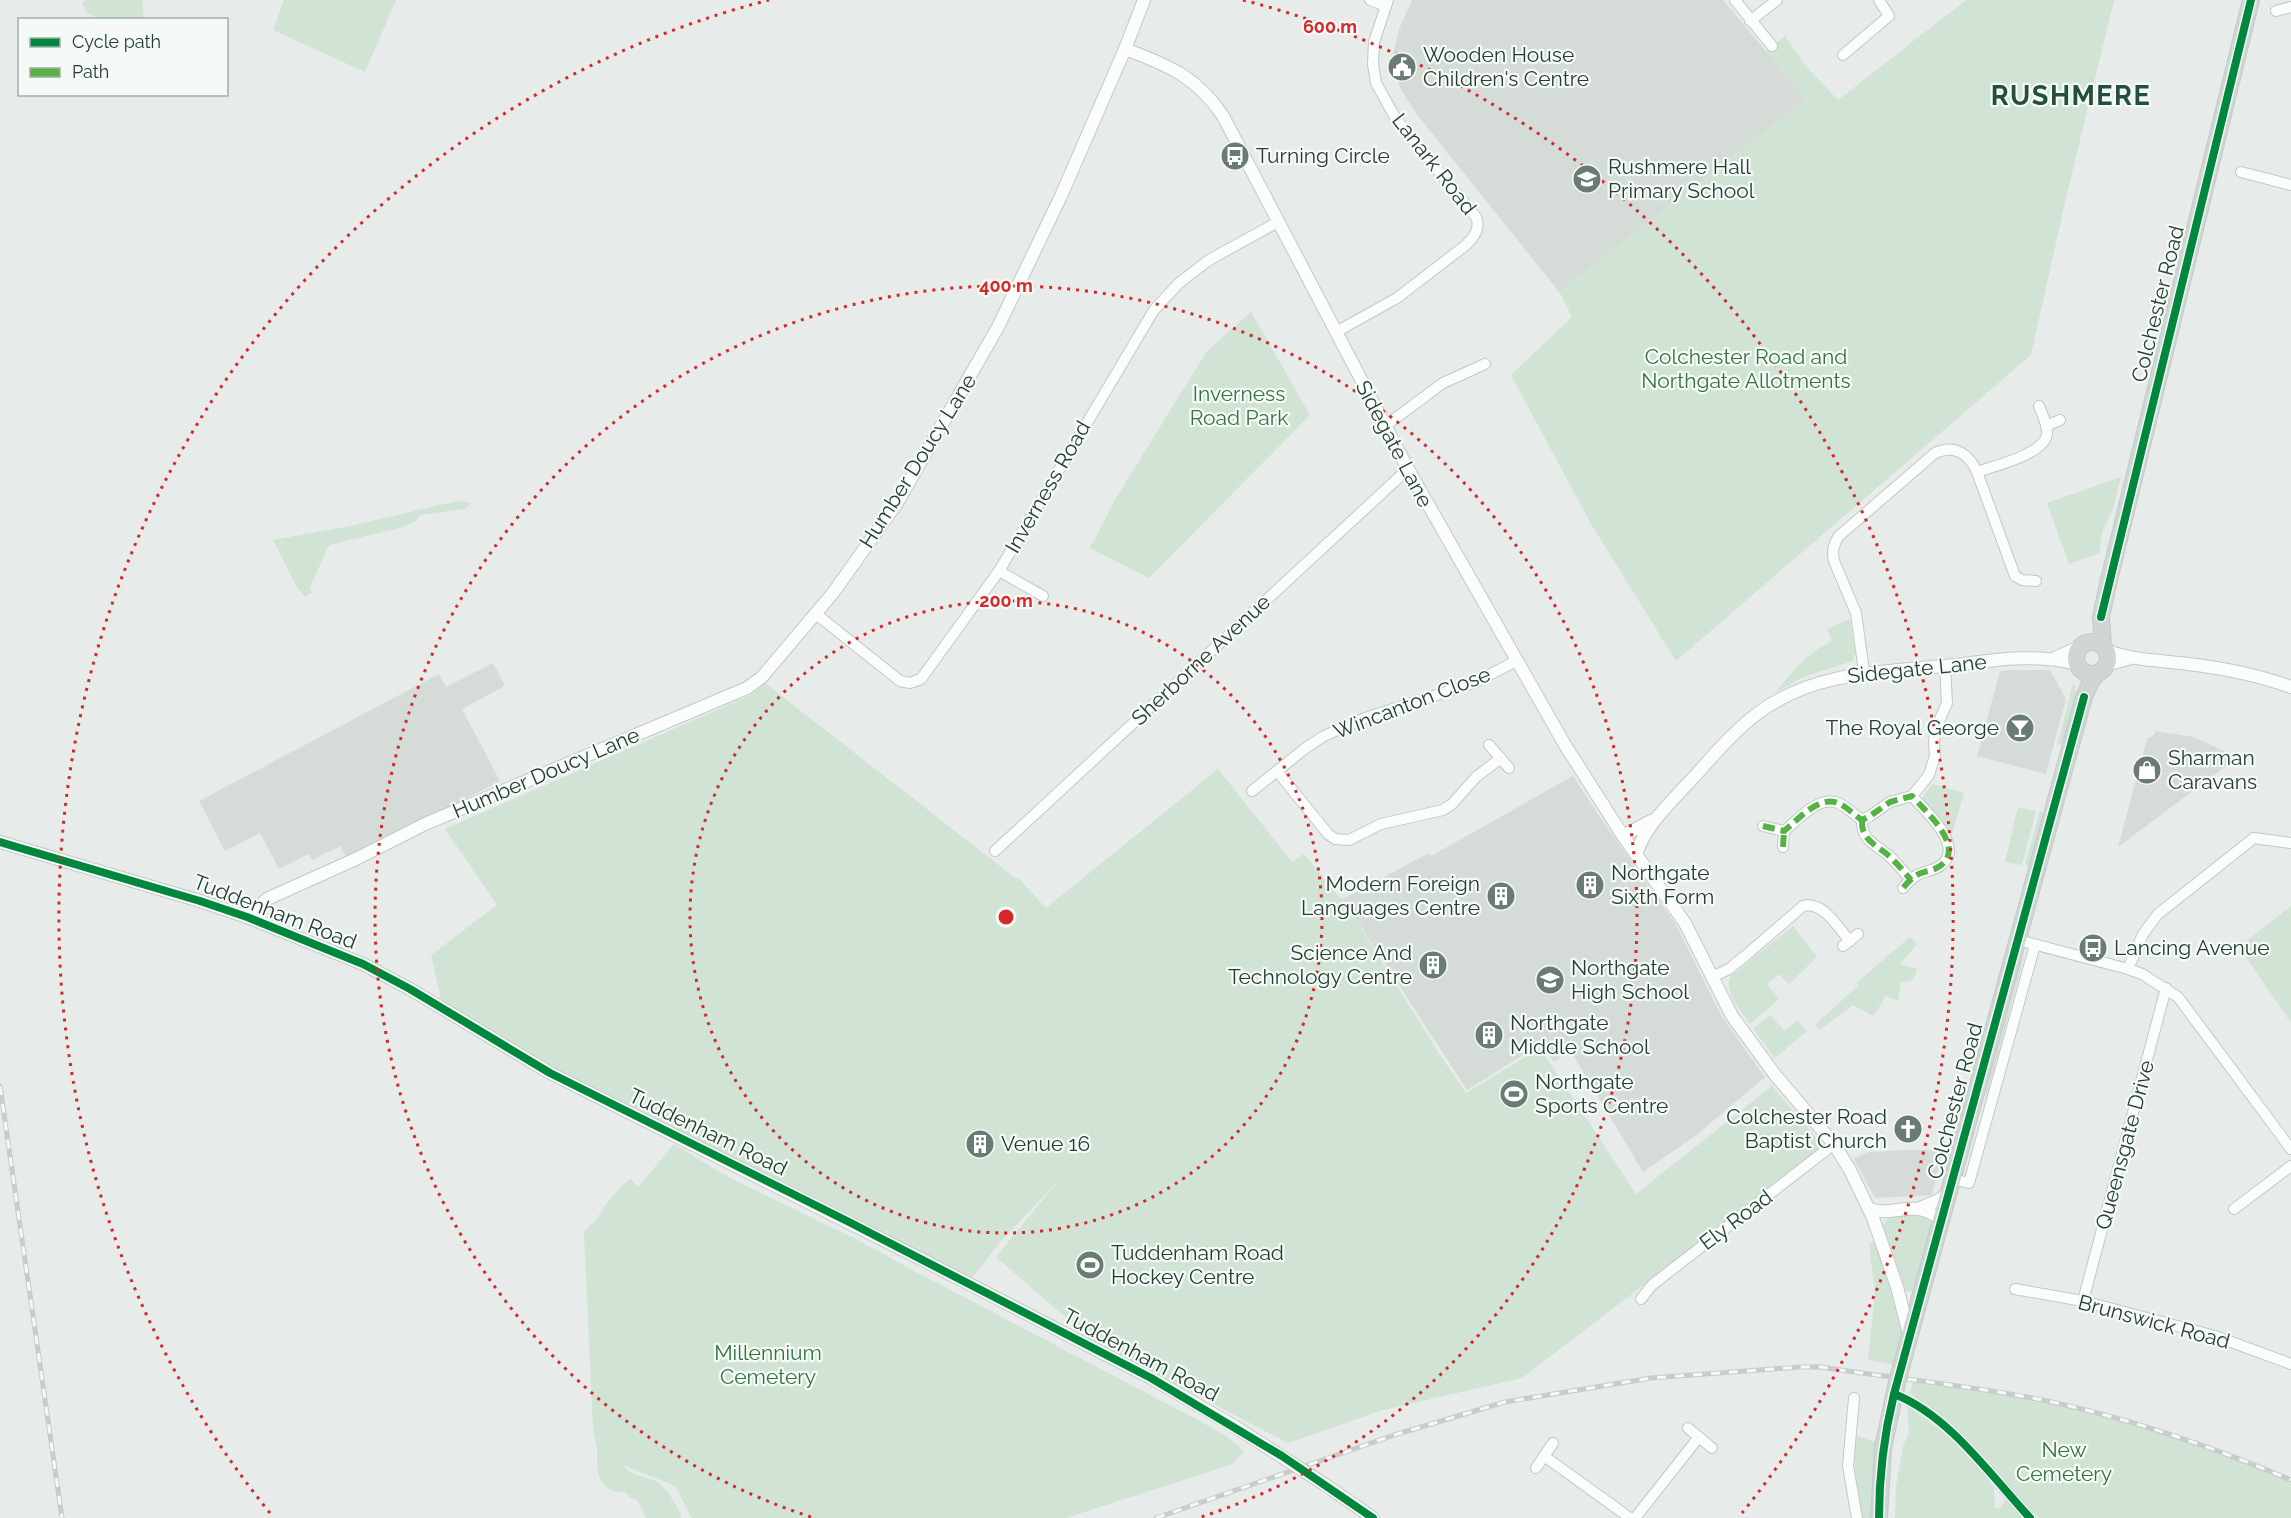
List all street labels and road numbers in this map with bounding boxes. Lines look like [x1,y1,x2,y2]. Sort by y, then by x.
street label: Lanark Road [1387,108,1482,219]
street label: Colchester Road [2126,223,2189,385]
street label: Humber Doucy Lane [854,369,981,552]
street label: Sidegate Lane [1351,376,1438,511]
street label: Inverness Road [1000,416,1095,557]
street label: Sherborne Avenue [1126,589,1275,730]
street label: Sidegate Lane [1846,649,1988,688]
street label: Wincanton Close [1330,661,1494,744]
street label: Humber Doucy Lane [449,722,643,823]
street label: Tuddenham Road [190,869,360,954]
street label: Colchester Road [1922,1020,1987,1182]
street label: Queensgate Drive [2090,1057,2159,1232]
street label: Tuddenham Road [625,1082,791,1181]
street label: Ely Road [1694,1184,1777,1255]
street label: Brunswick Road [2076,1289,2233,1354]
street label: Tuddenham Road [1059,1303,1223,1406]

